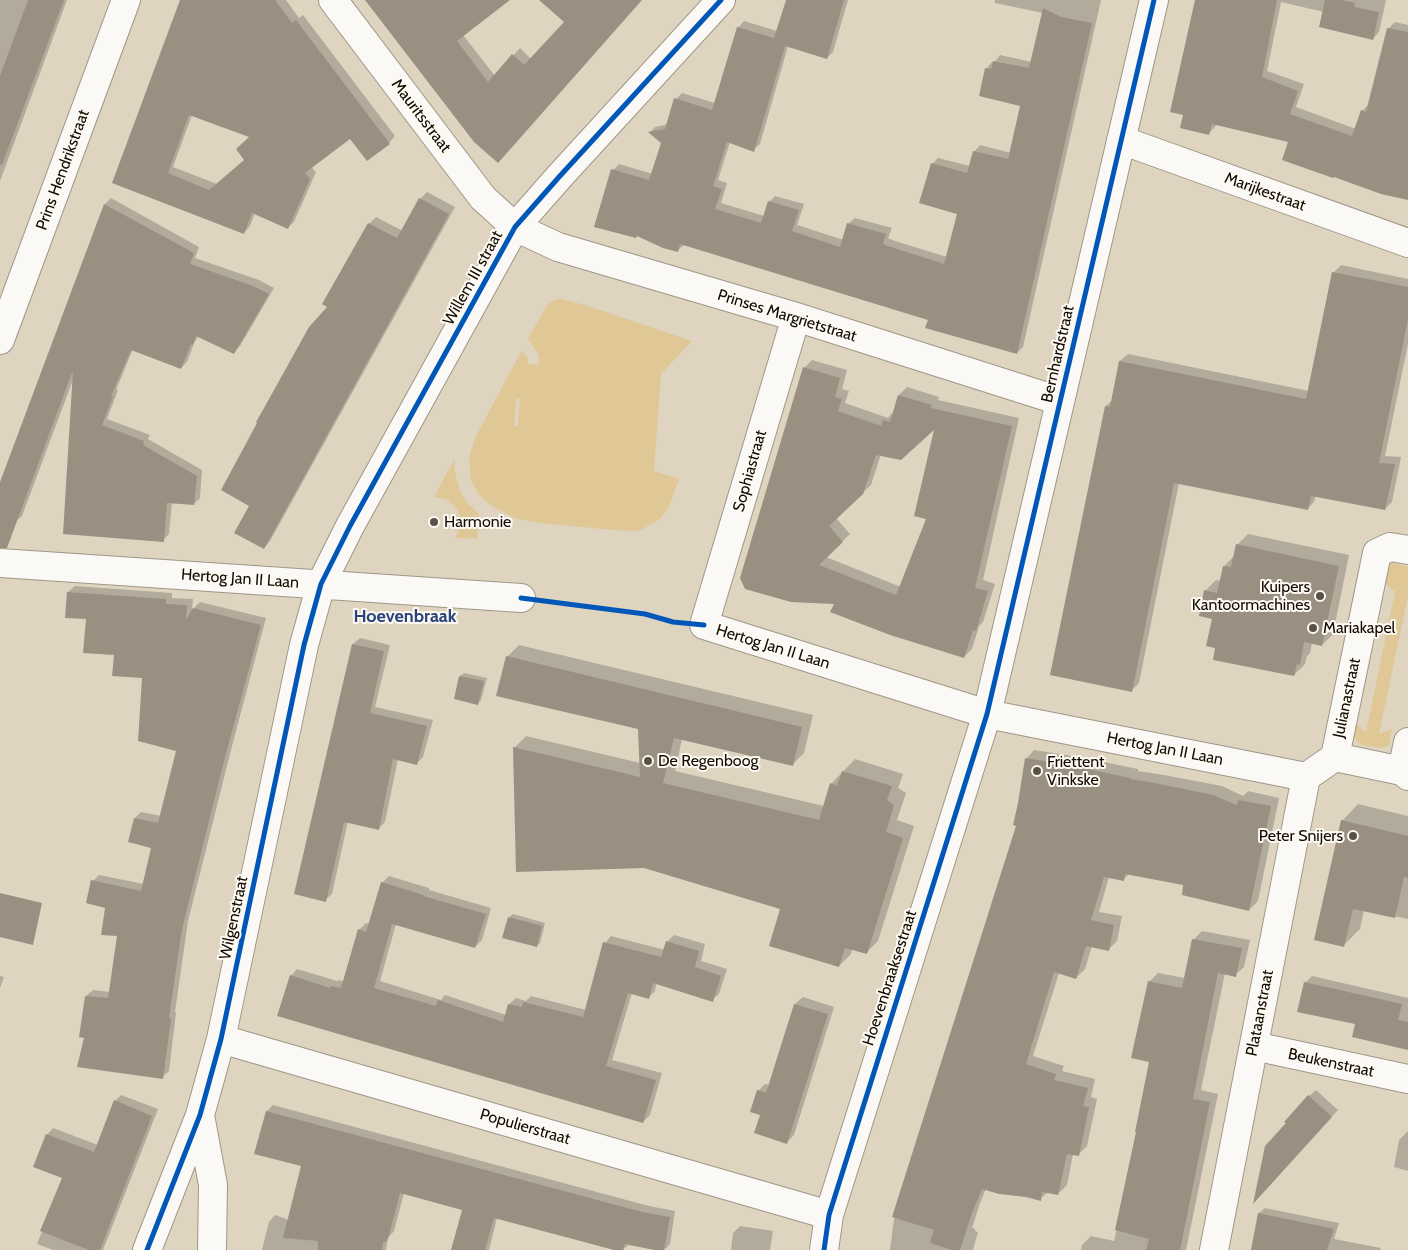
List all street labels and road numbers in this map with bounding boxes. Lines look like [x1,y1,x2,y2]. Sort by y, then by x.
street label: Mauritsstraat [387,75,455,157]
street label: Prins Hendrikstraat [32,107,94,233]
street label: Marijkestraat [1222,168,1308,216]
street label: Willem III straat [439,227,507,329]
street label: Prinses Margrietstraat [715,286,859,346]
street label: Bernhardstraat [1037,303,1079,405]
street label: Sophiastraat [729,428,771,514]
street label: Hertog Jan II Laan [180,565,300,593]
street label: Hertog Jan II Laan [714,621,832,673]
street label: Julianastraat [1329,656,1365,740]
street label: Hertog Jan II Laan [1105,728,1225,770]
street label: Wilgenstraat [216,874,252,962]
street label: Hoevenbraaksestraat [859,908,921,1048]
street label: Plataanstraat [1242,968,1278,1058]
street label: Beukenstraat [1286,1044,1376,1082]
street label: Populierstraat [478,1105,572,1149]

